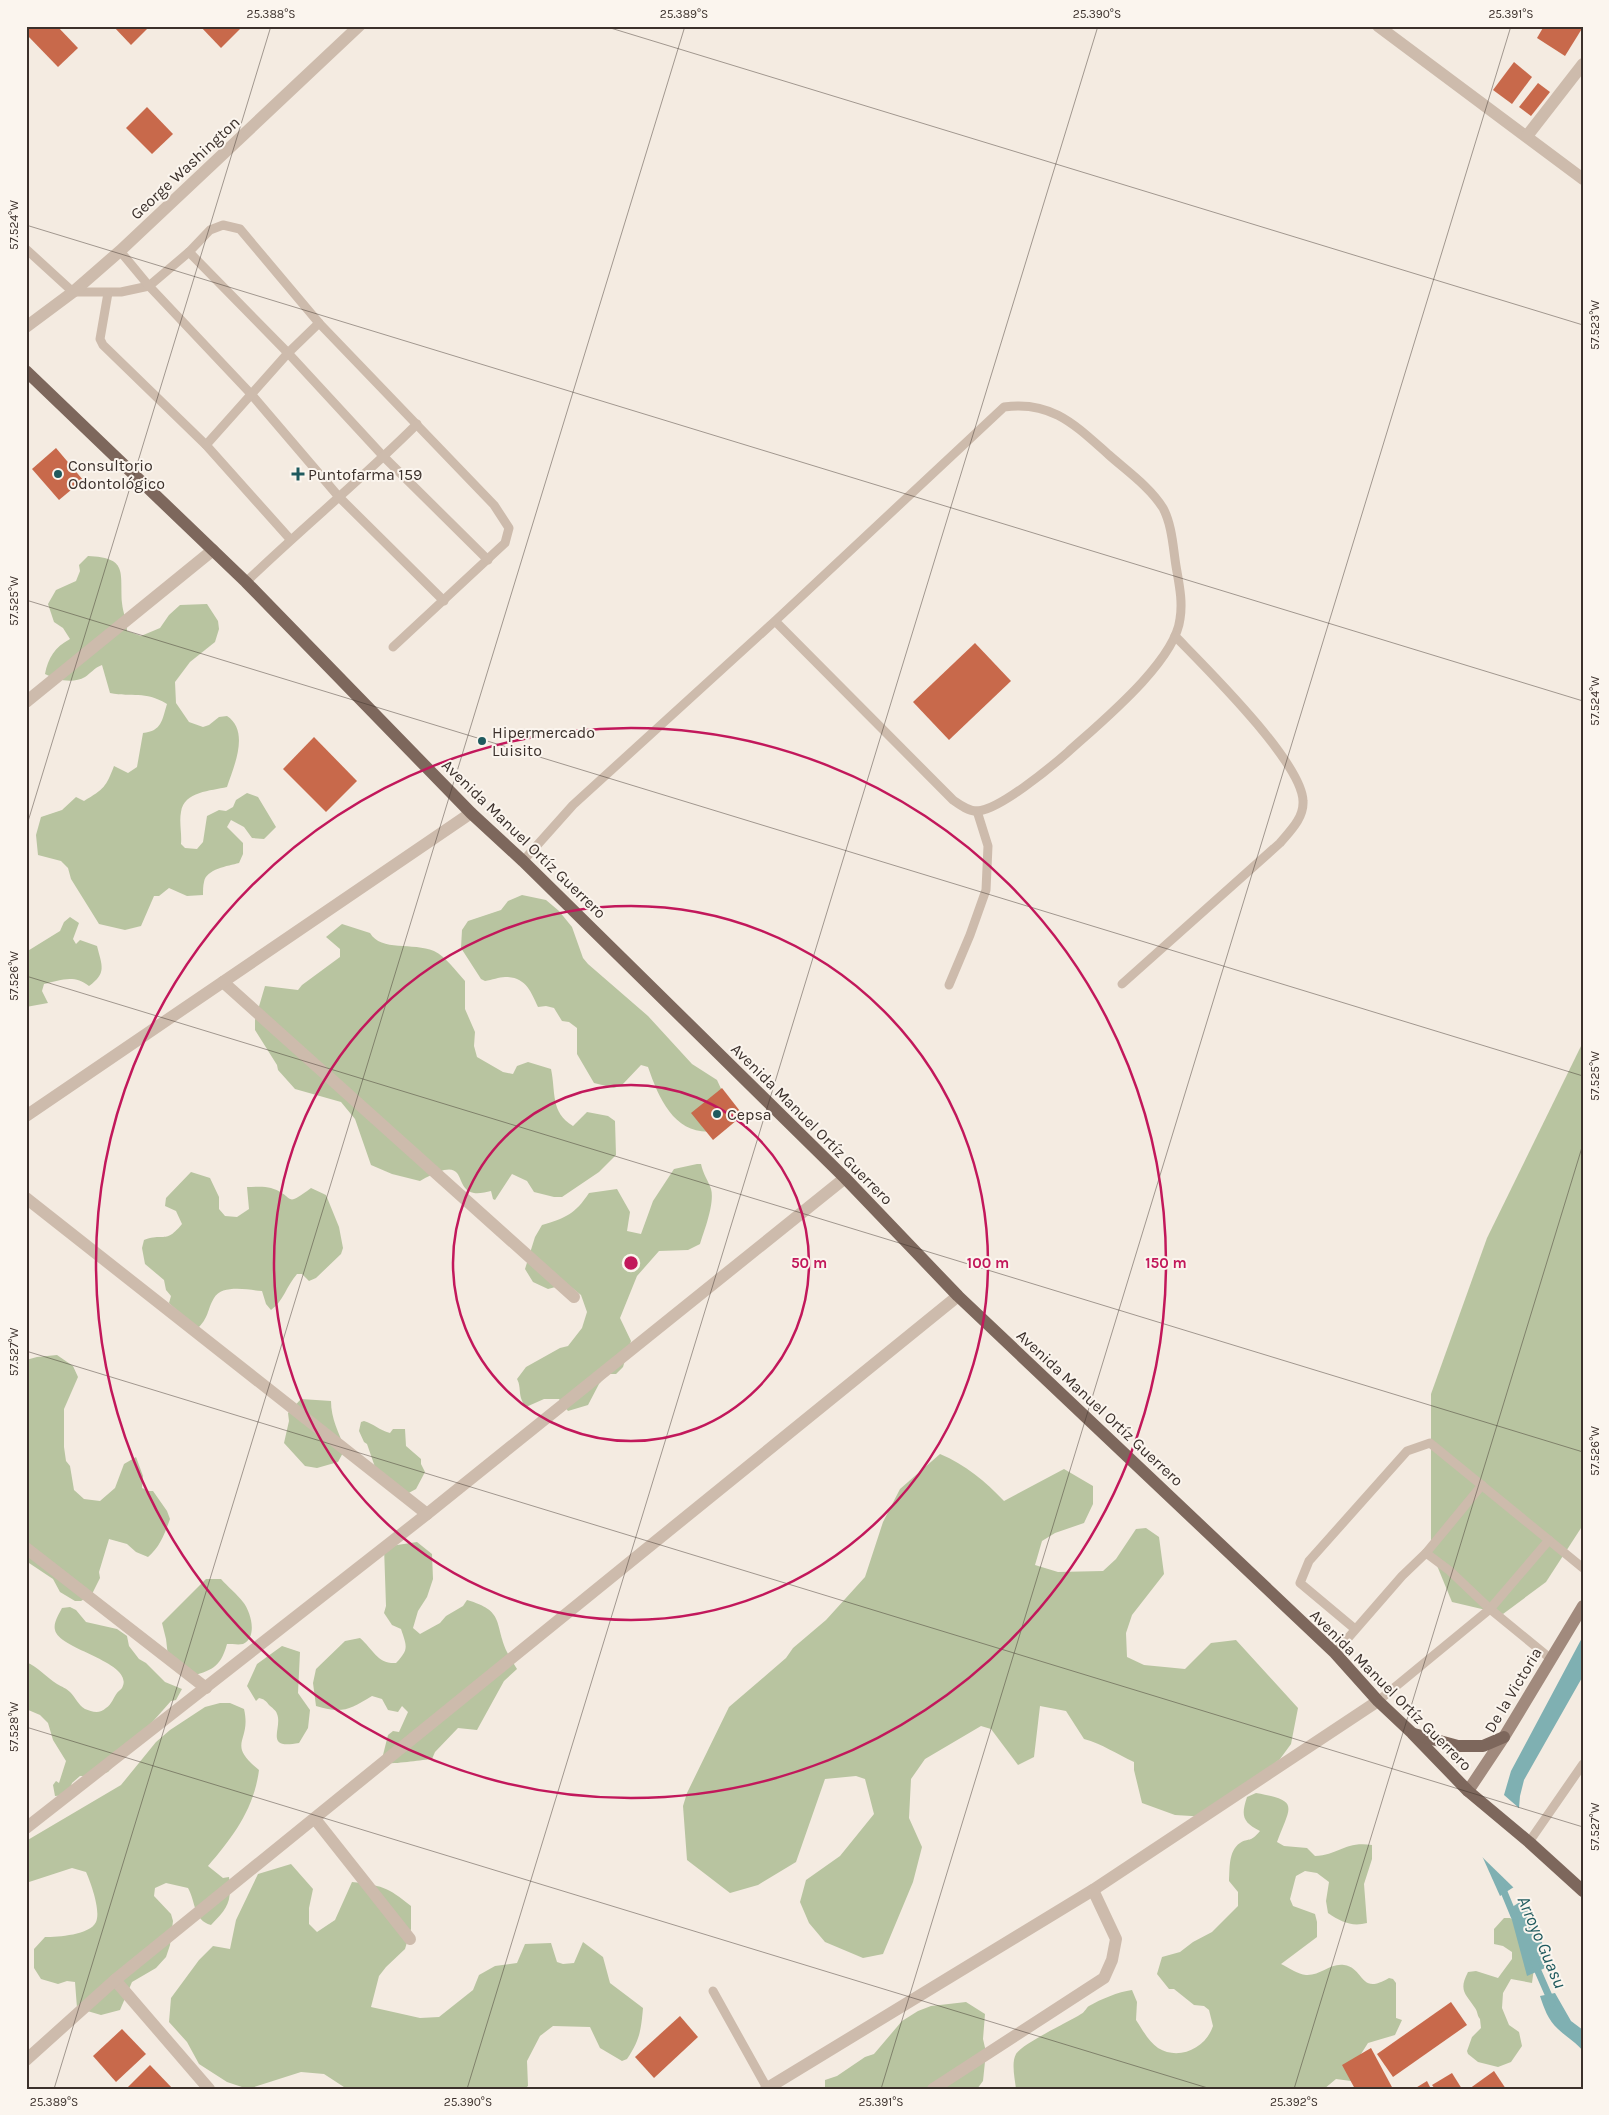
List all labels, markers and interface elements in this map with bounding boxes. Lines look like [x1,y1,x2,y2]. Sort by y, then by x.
text: 25.388°S [246,7,296,21]
text: 25.389°S [660,7,708,21]
text: 25.390°S [1073,7,1121,21]
text: 25.391°S [1488,7,1534,21]
street label: George Washington [126,113,244,223]
text: 57.524°W [7,200,21,250]
text: 57.523°W [1588,300,1602,350]
place label: Consultorio Odontológico [68,456,165,493]
place label: Puntofarma 159 [308,465,422,484]
marker: Consultorio Odontológico [52,468,64,480]
marker: Puntofarma 159 [292,468,304,480]
text: 57.525°W [7,576,21,626]
text: 57.524°W [1588,676,1602,726]
place label: Hipermercado Luisito [492,723,595,760]
marker: Hipermercado Luisito [476,735,488,747]
street label: Avenida Manuel Ortíz Guerrero [438,756,610,922]
text: 57.526°W [7,951,21,1001]
street label: Avenida Manuel Ortíz Guerrero [727,1039,897,1209]
text: 57.525°W [1588,1051,1602,1101]
place label: Cepsa [727,1105,772,1124]
marker: Cepsa [711,1108,723,1120]
centre of rings [622,1254,640,1272]
text: 50 m [791,1254,827,1272]
text: 100 m [967,1254,1009,1272]
text: 150 m [1145,1254,1187,1272]
street label: Avenida Manuel Ortíz Guerrero [1013,1326,1187,1490]
text: 57.527°W [7,1327,21,1376]
text: 57.526°W [1588,1426,1602,1476]
street label: Avenida Manuel Ortíz Guerrero [1306,1605,1476,1775]
street label: De la Victoria [1480,1644,1546,1736]
text: 57.528°W [7,1701,21,1752]
text: 57.527°W [1588,1802,1602,1851]
water label: Arroyo Guasu [1513,1892,1571,1992]
text: 25.389°S [30,2095,78,2109]
text: 25.390°S [444,2095,492,2109]
text: 25.391°S [858,2095,904,2109]
text: 25.392°S [1270,2095,1318,2109]

